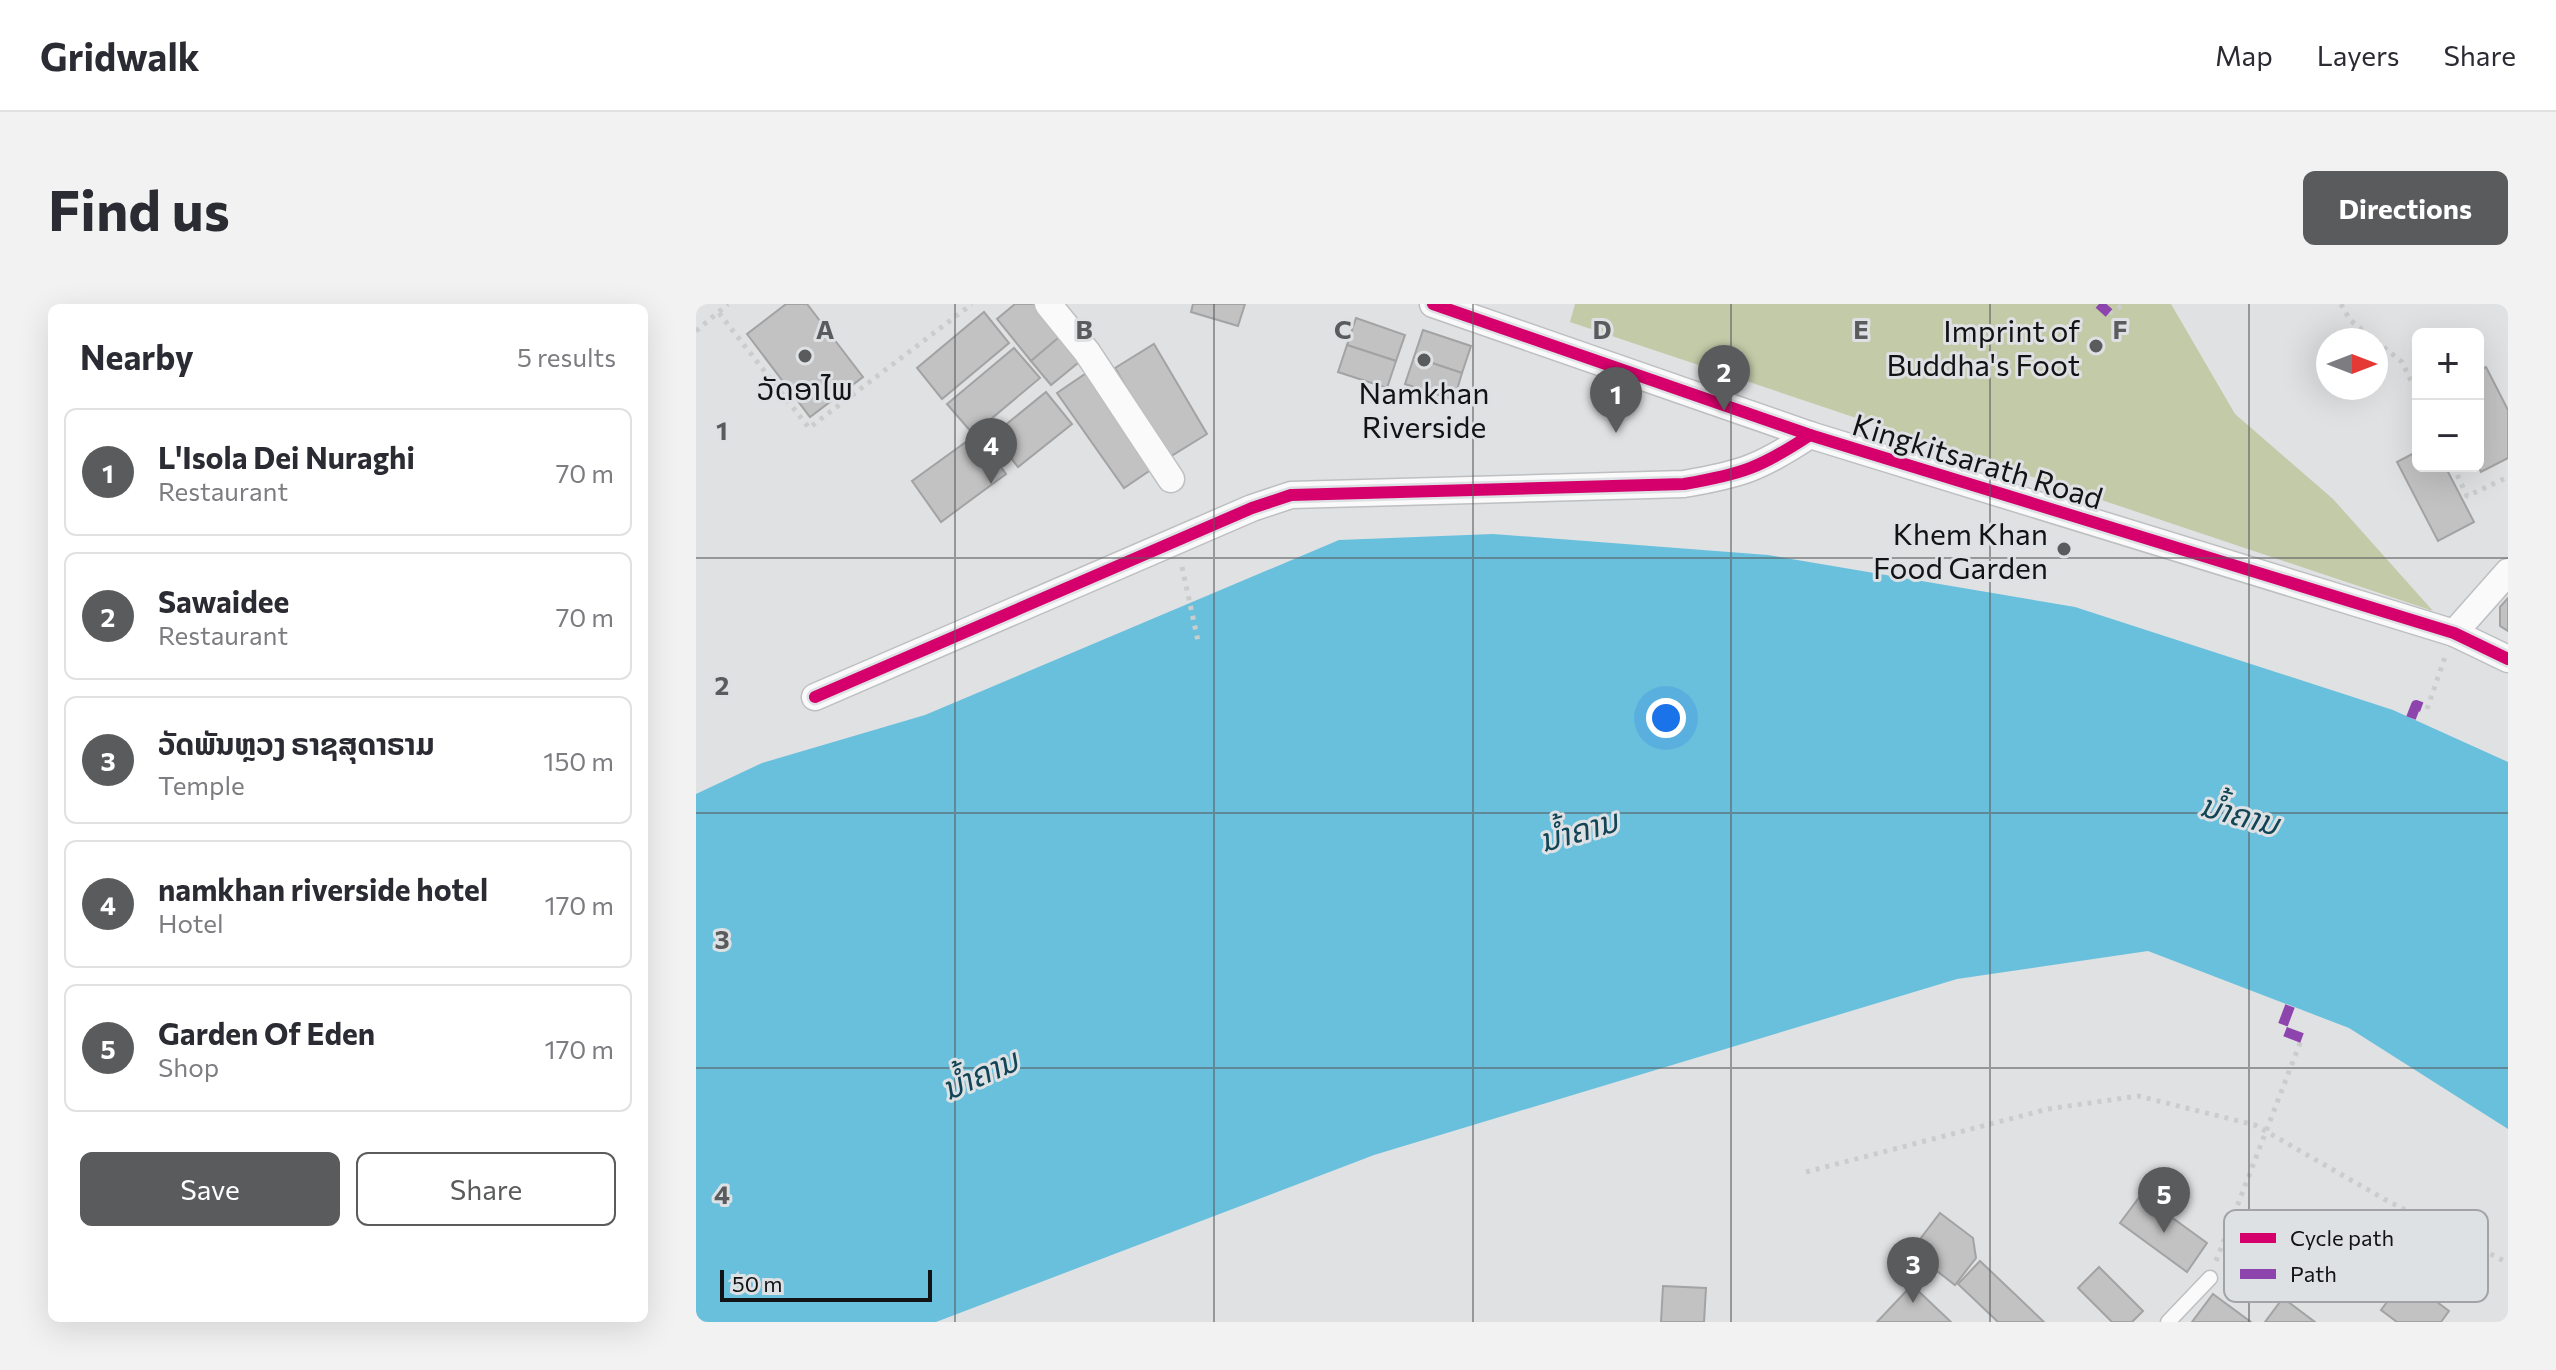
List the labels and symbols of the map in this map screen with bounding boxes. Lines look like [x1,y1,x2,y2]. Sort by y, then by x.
place label: Imprint of Buddha's Foot [1886,311,2080,382]
text: A [816,313,835,344]
text: B [1075,313,1093,344]
text: C [1334,313,1352,344]
text: D [1592,313,1612,344]
text: E [1853,313,1869,344]
text: F [2112,313,2128,344]
north arrow [2316,328,2388,400]
marker: Imprint of Buddha's Foot [2087,337,2105,355]
pin: 2 [1698,345,1750,411]
marker: ວັດອາໄພ [796,347,814,365]
marker: Namkhan Riverside [1415,351,1433,369]
pin: 1 [1590,367,1642,433]
place label: ວັດອາໄພ [757,369,853,406]
place label: Namkhan Riverside [1359,373,1489,444]
street label: Kingkitsarath Road [1848,404,2108,516]
text: 1 [716,414,728,445]
pin: 4 [965,418,1017,484]
place label: Khem Khan Food Garden [1873,514,2048,585]
marker: Khem Khan Food Garden [2055,540,2073,558]
text: 2 [715,669,729,700]
your location [1646,698,1686,738]
water label: ນ້ຳຄານ [2196,781,2286,843]
water label: ນ້ຳຄານ [1534,796,1624,859]
text: 3 [714,923,730,954]
water label: ນ້ຳຄານ [934,1036,1026,1107]
pin: 5 [2138,1167,2190,1233]
text: 4 [714,1178,730,1209]
legend [2224,1210,2488,1302]
text: Cycle path [2290,1224,2394,1251]
pin: 3 [1887,1237,1939,1303]
text: Path [2290,1260,2337,1287]
scale bar [720,1266,932,1302]

